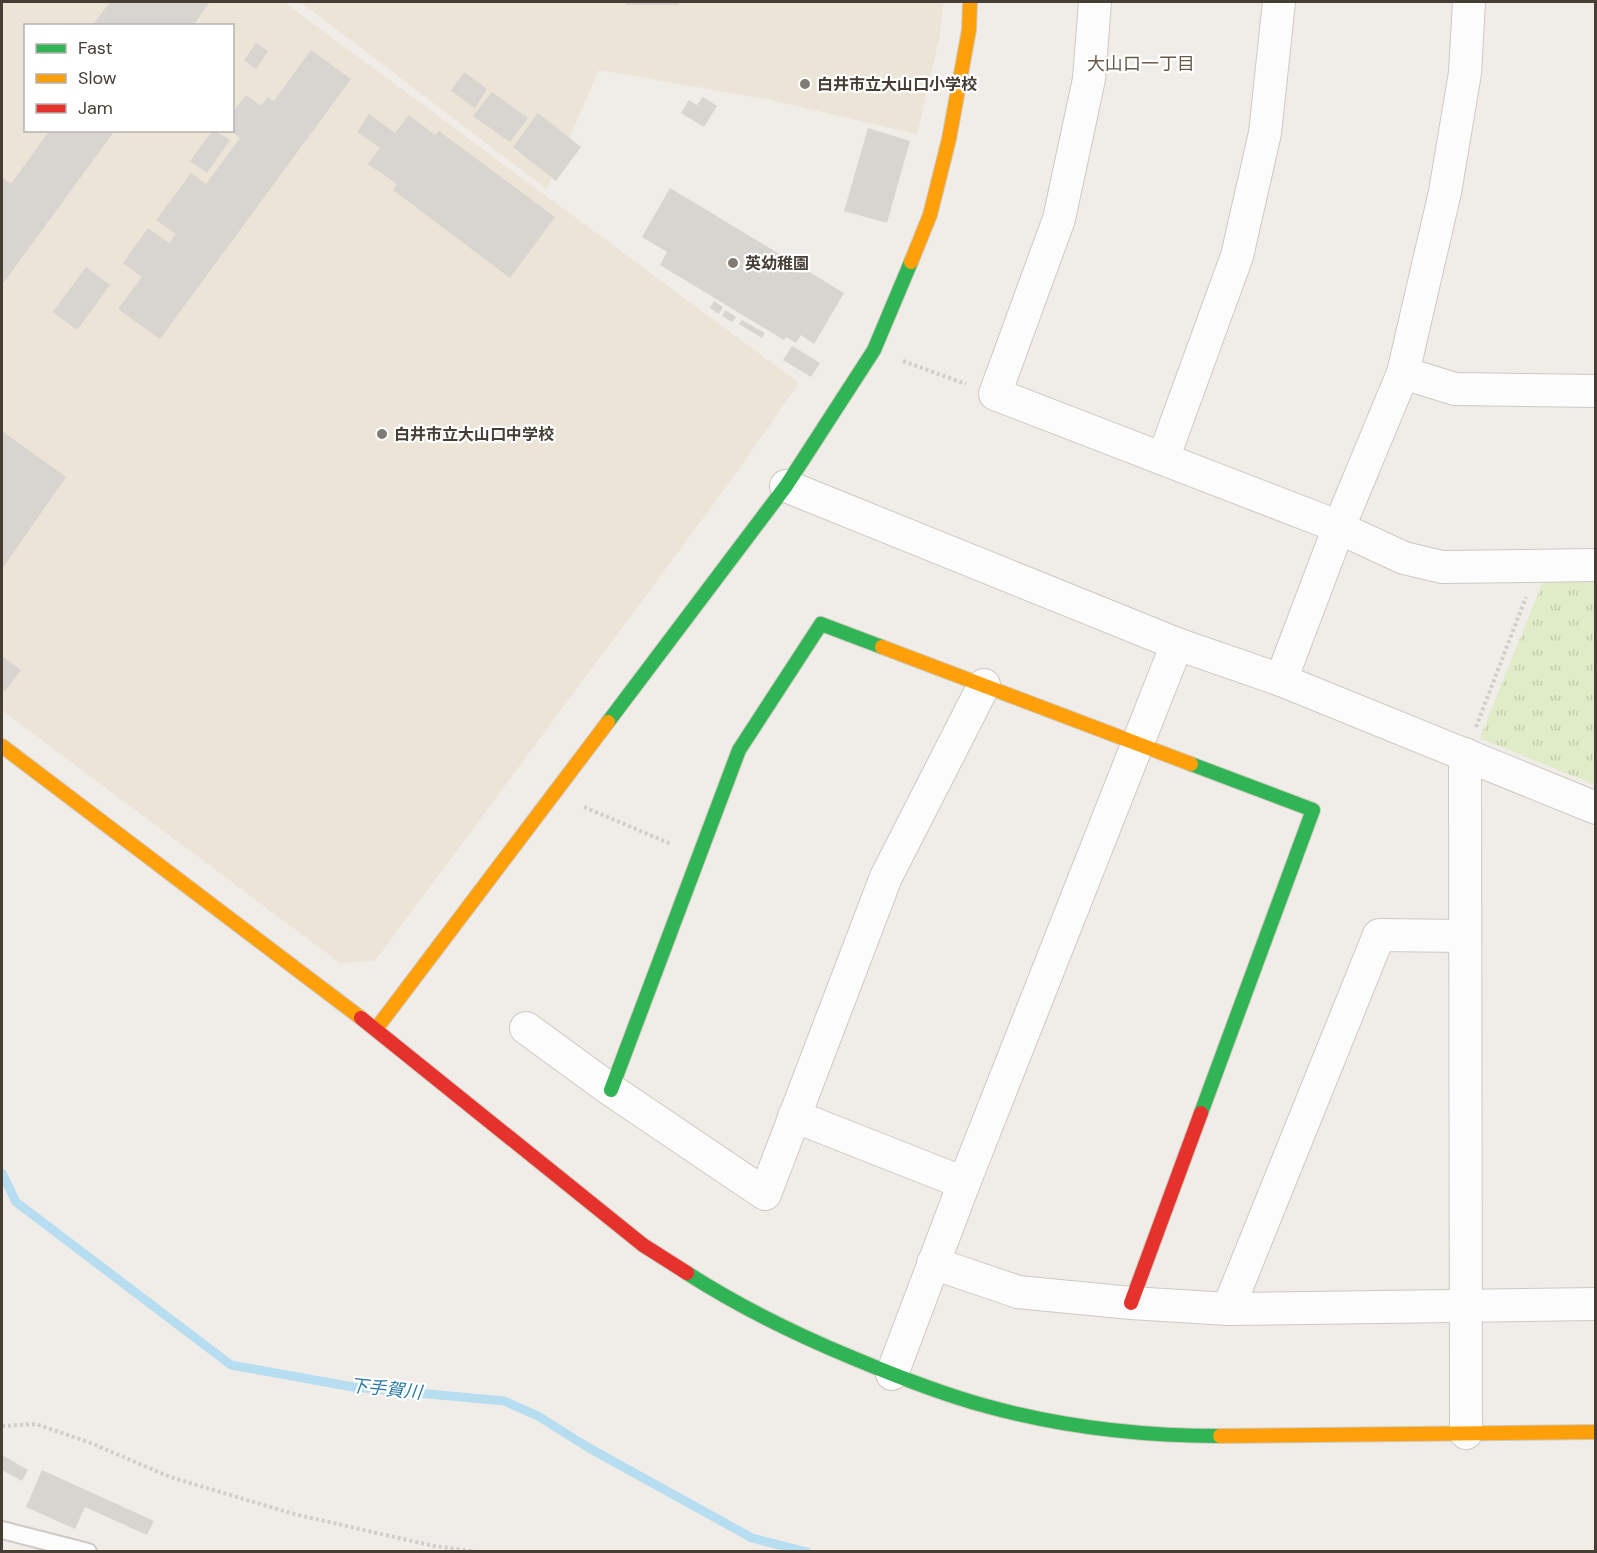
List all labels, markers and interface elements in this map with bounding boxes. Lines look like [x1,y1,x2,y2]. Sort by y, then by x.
legend [24,24,234,132]
text: Fast [78,36,113,60]
district label: 大山口一丁目 [1087,52,1195,76]
text: Slow [78,66,117,90]
place label: 白井市立大山口小学校 [817,74,977,95]
marker: 白井市立大山口小学校 [798,77,812,91]
text: Jam [78,96,113,120]
place label: 英幼稚園 [745,253,809,274]
marker: 英幼稚園 [726,256,740,270]
place label: 白井市立大山口中学校 [394,424,554,445]
marker: 白井市立大山口中学校 [375,427,389,441]
water label: 下手賀川 [349,1373,425,1405]

